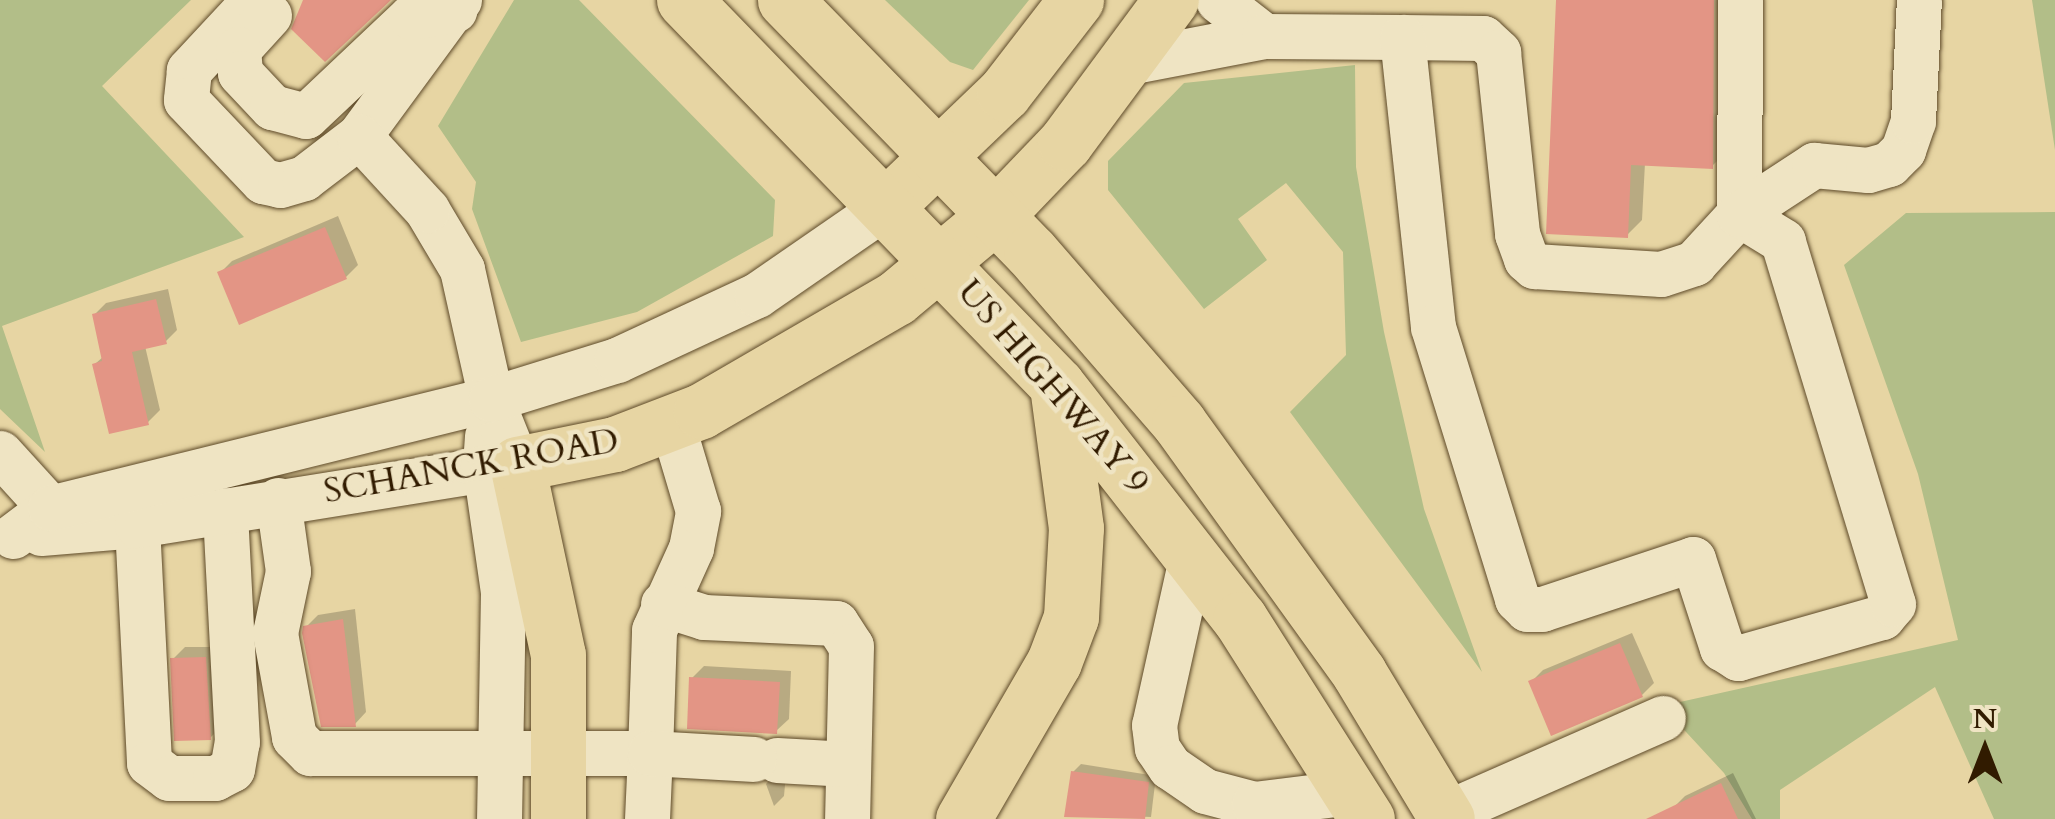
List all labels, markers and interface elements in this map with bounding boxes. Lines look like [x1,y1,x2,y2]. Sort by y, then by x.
street label: US HIGHWAY 9 [948,271,1158,503]
street label: SCHANCK ROAD [320,419,622,513]
north arrow [1935,699,2035,799]
text: N [1973,700,1997,738]

